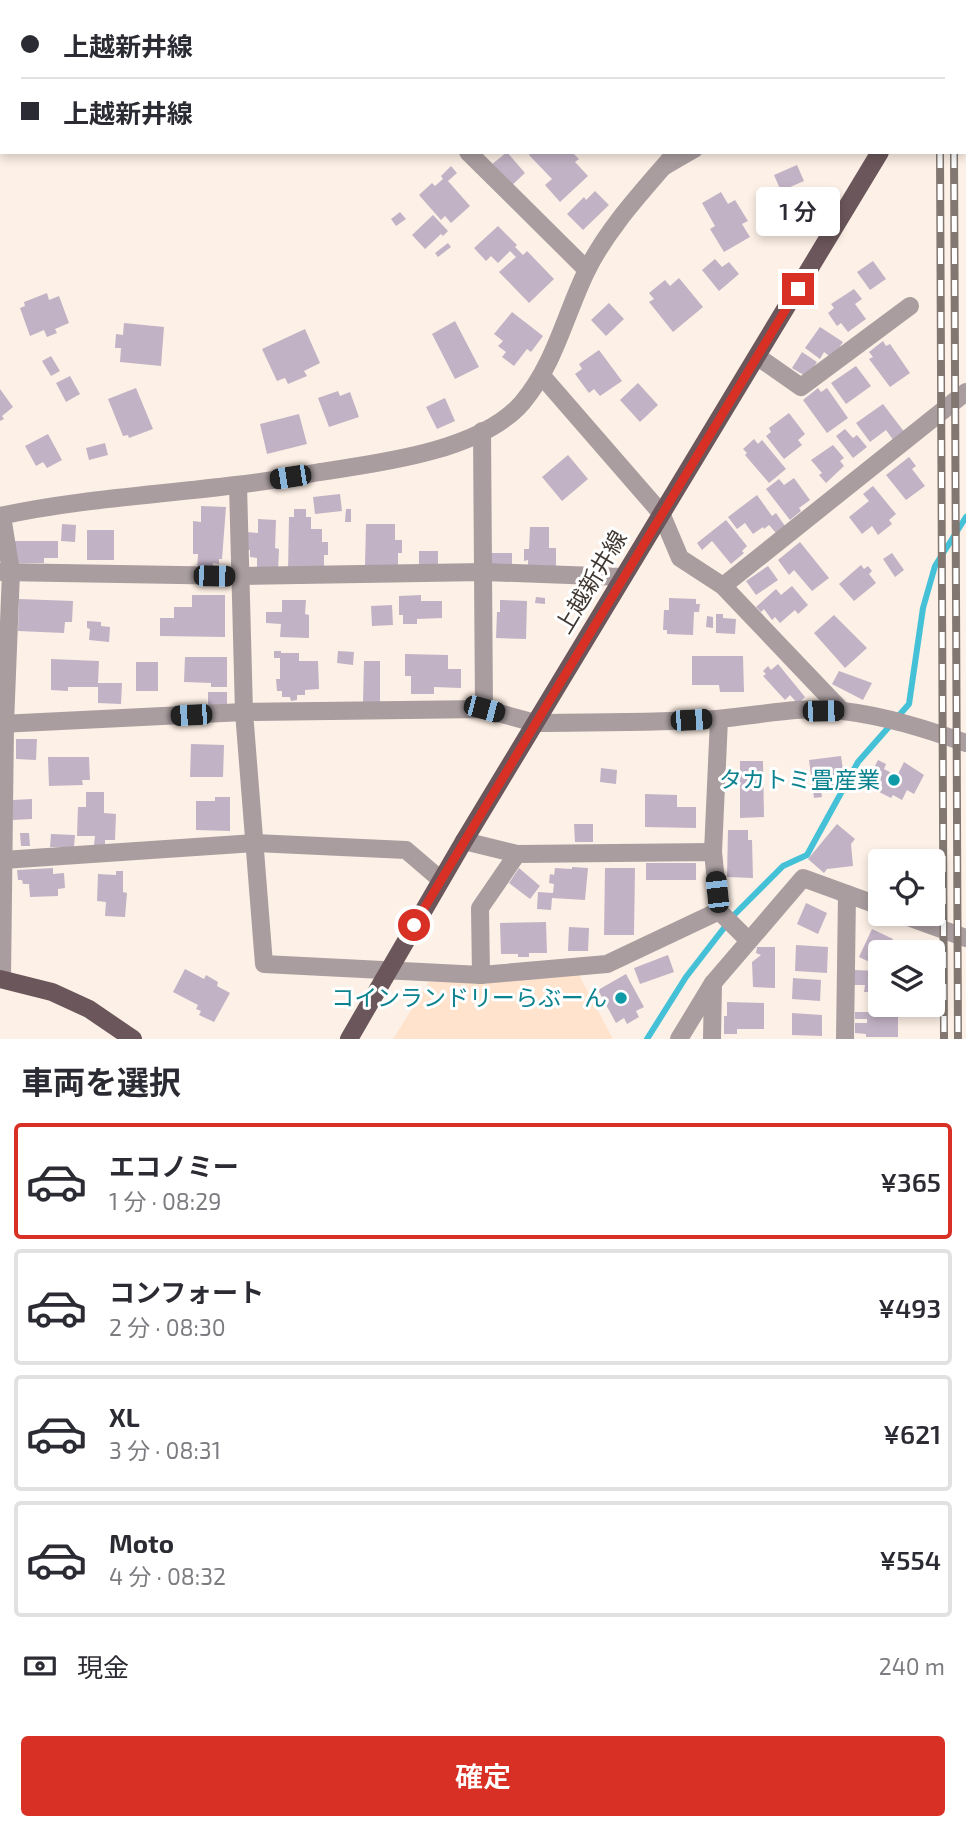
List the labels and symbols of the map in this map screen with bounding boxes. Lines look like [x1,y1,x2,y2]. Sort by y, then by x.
callout: 1 分 [756,188,840,236]
route end [782,273,814,305]
car [268,463,313,491]
street label: 上越新井線 [549,525,632,638]
car [193,565,236,587]
car [461,693,508,725]
car [802,700,845,722]
car [170,703,213,727]
car [670,708,713,732]
place label: タカトミ畳産業 [719,765,880,793]
marker: タカトミ畳産業 [886,772,902,788]
car [705,870,730,914]
route start [398,909,430,941]
place label: コインランドリーらぶーん [331,983,607,1011]
marker: コインランドリーらぶーん [613,990,629,1006]

